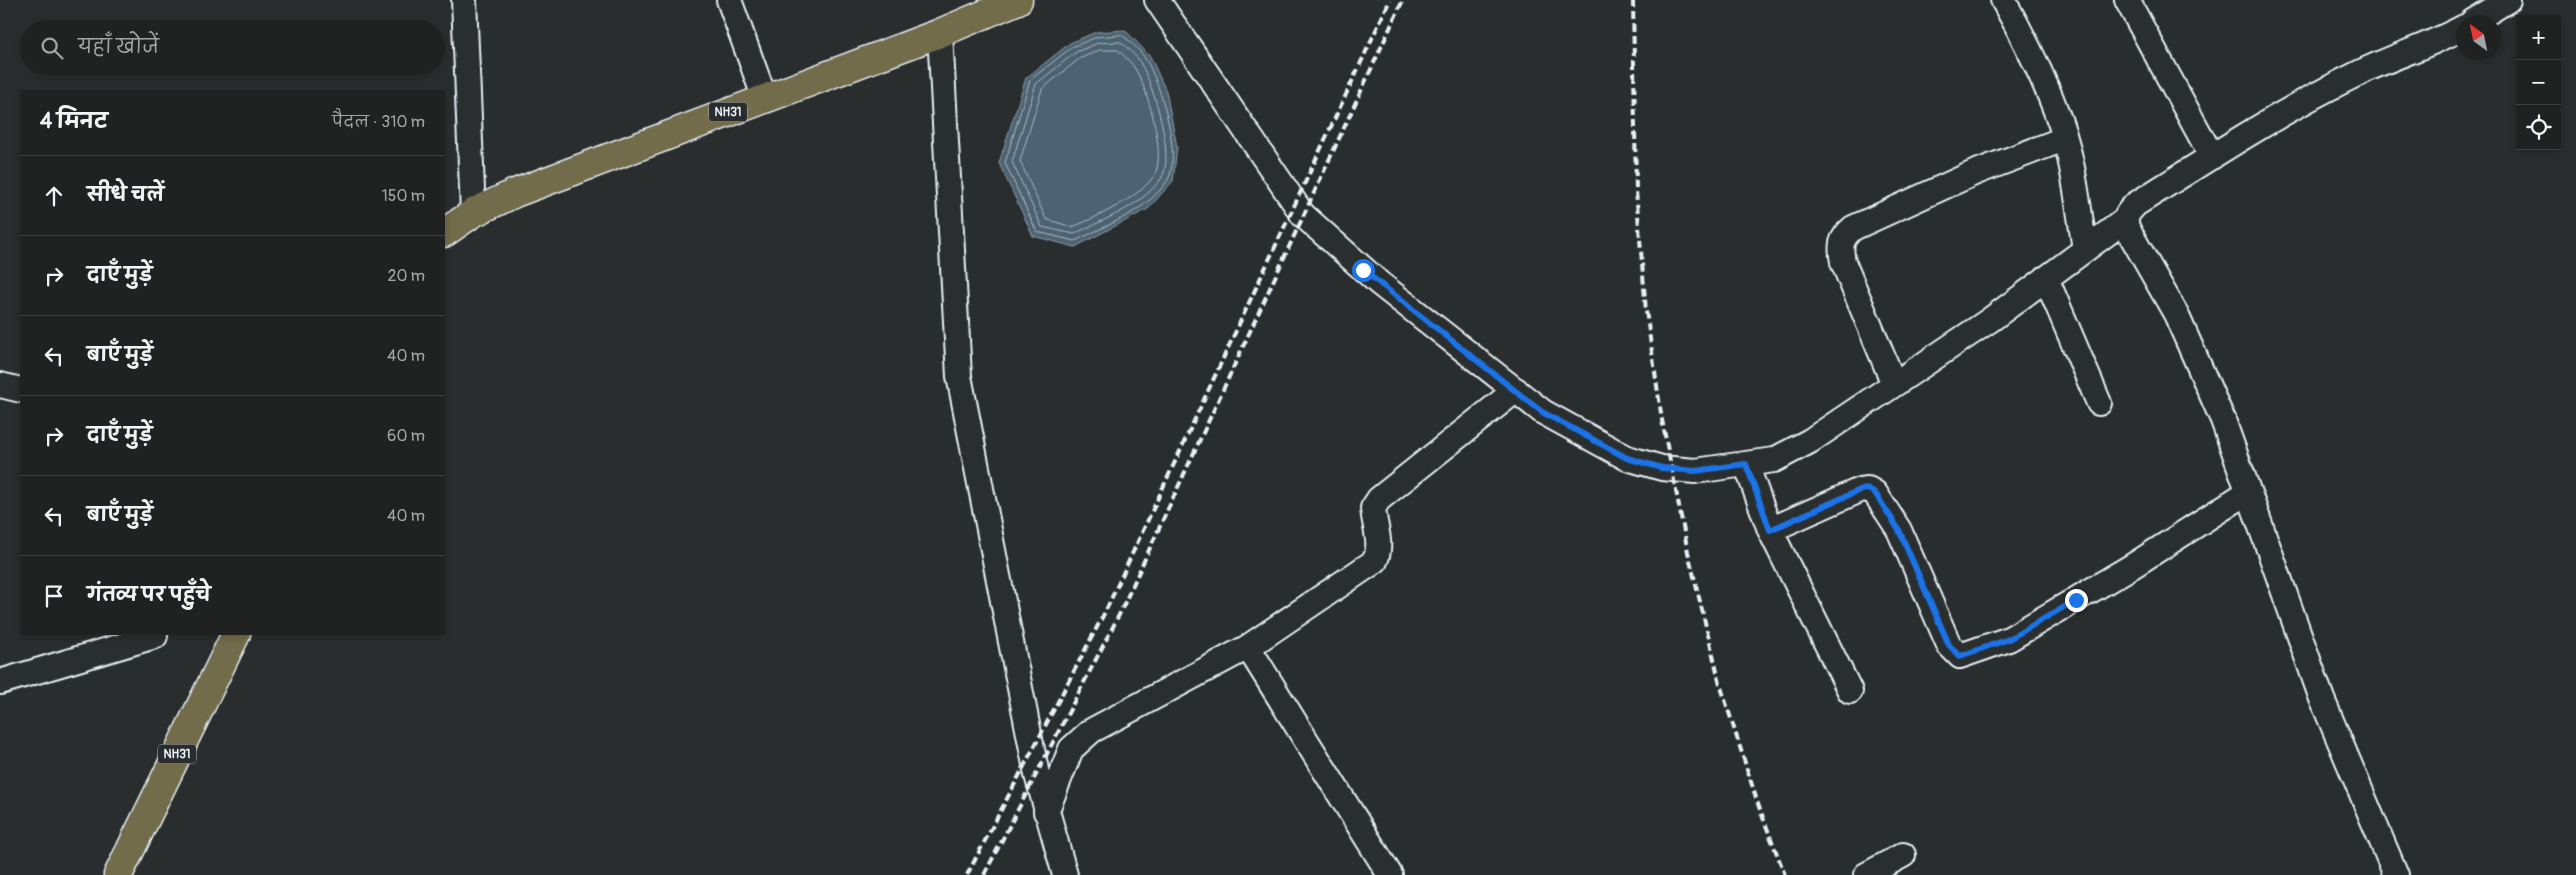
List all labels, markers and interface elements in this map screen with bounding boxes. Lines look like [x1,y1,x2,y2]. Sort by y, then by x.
north arrow [2456,15,2501,60]
map controls [2516,15,2561,150]
button: + [2516,15,2561,60]
search box [20,20,445,75]
icon: search [38,34,66,62]
text: यहाँ खोजें [78,35,159,59]
button: − [2516,60,2561,105]
road number: NH31 [709,102,747,121]
button: locate [2516,105,2561,150]
text: 4 मिनट [40,108,108,135]
text: पैदल · 310 m [332,112,425,132]
icon: ahead [40,182,68,210]
text: सीधे चलें [87,183,164,207]
text: 150 m [381,186,425,206]
route start [1352,259,1375,282]
icon: right [40,262,68,290]
text: दाएँ मुड़ें [87,263,152,287]
text: 20 m [387,266,425,286]
icon: left [40,342,68,370]
text: बाएँ मुड़ें [87,343,153,367]
text: 40 m [387,346,425,366]
icon: right [40,422,68,450]
text: दाएँ मुड़ें [87,423,152,447]
text: 60 m [387,426,425,446]
icon: left [40,502,68,530]
text: बाएँ मुड़ें [87,503,153,527]
text: 40 m [387,506,425,526]
icon: arrive [40,582,68,610]
text: गंतव्य पर पहुँचे [87,583,211,607]
route end [2065,589,2088,612]
road number: NH31 [158,744,196,764]

